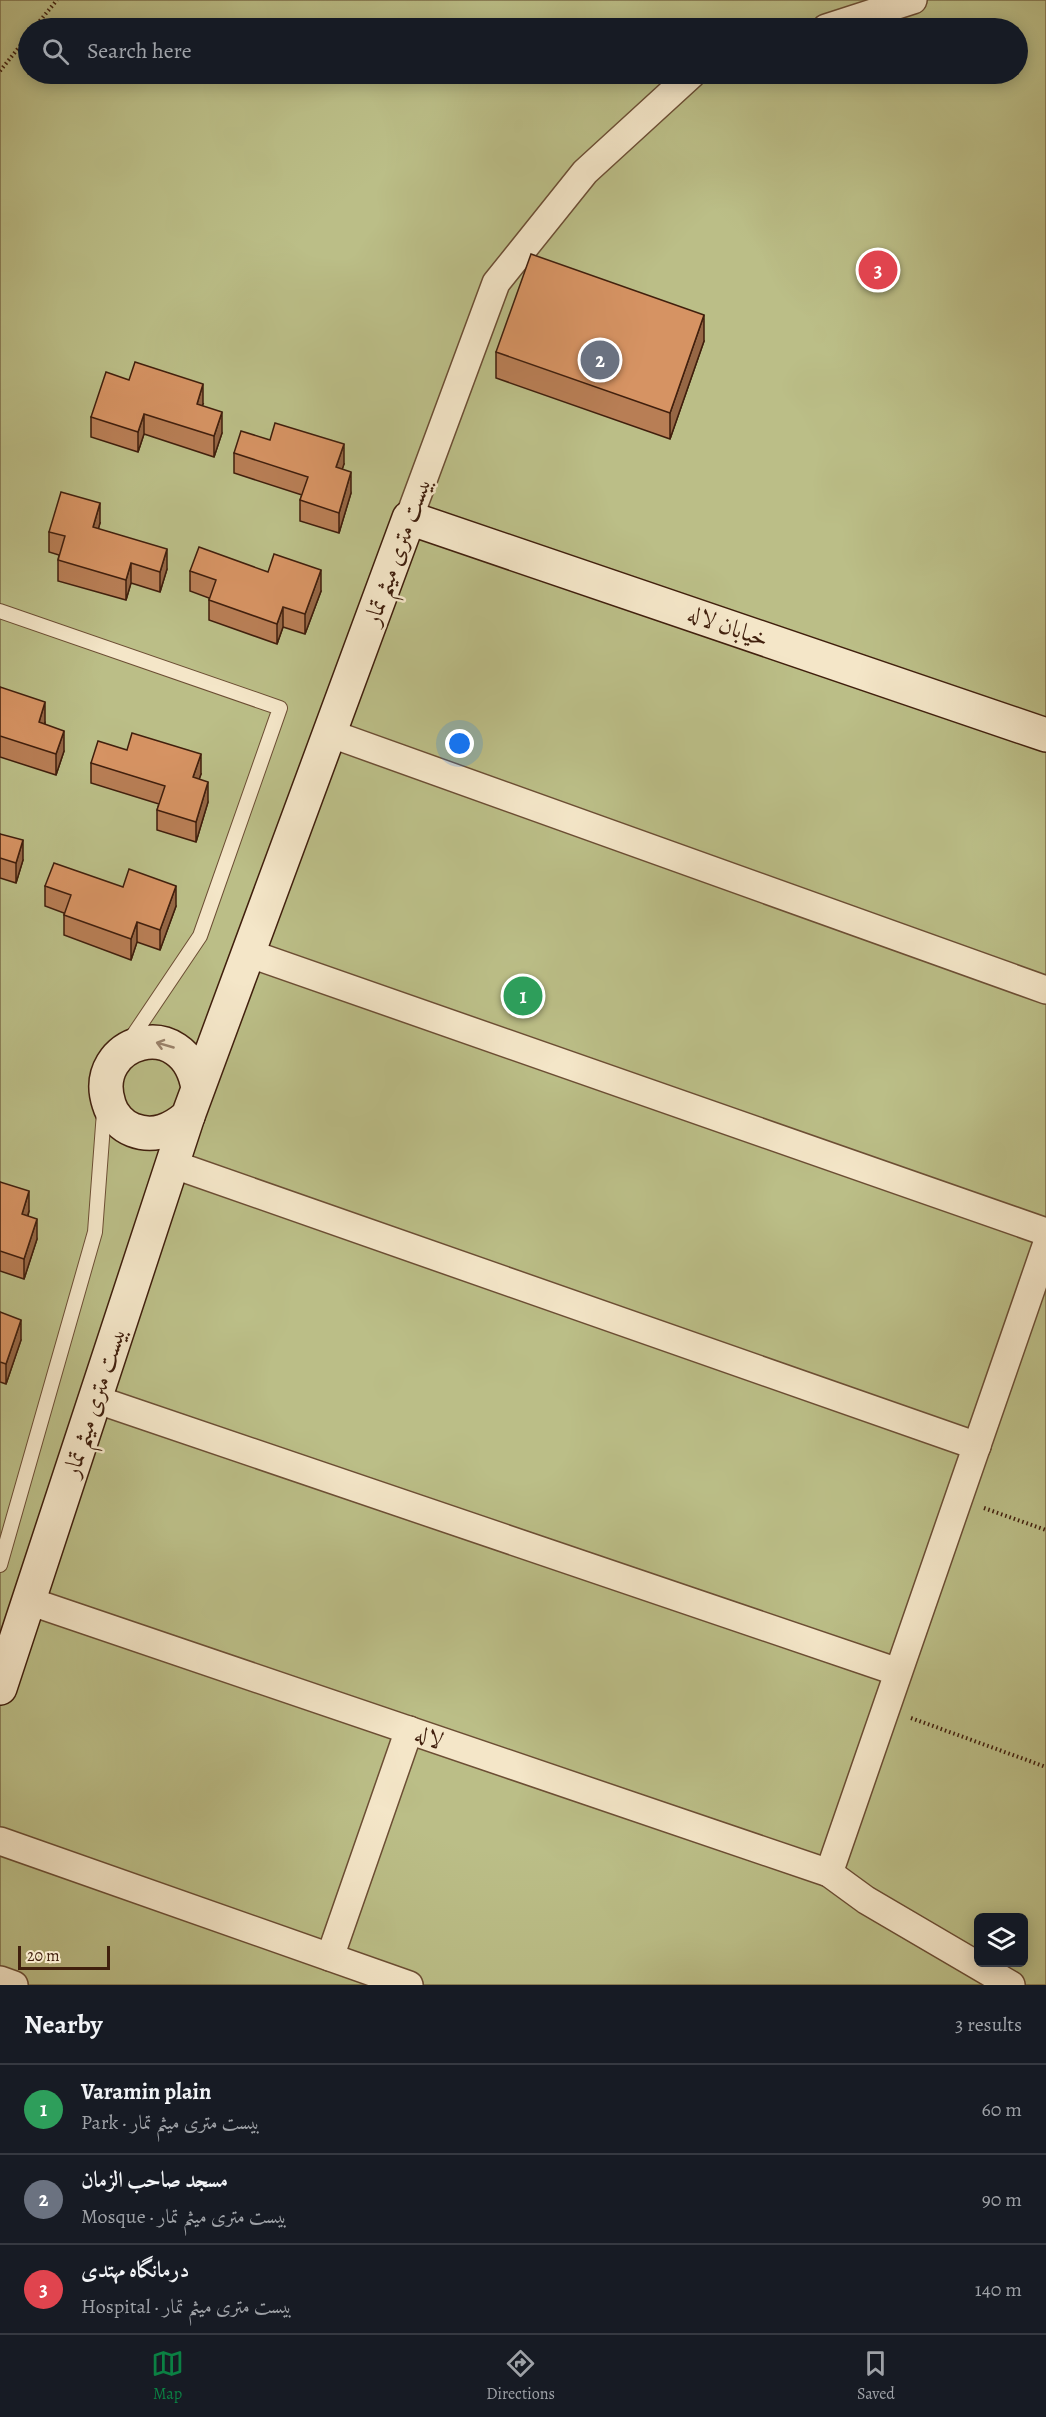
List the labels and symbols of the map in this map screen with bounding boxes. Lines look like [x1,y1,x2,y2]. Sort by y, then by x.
pin: 3 [858,248,898,292]
pin: 2 [580,338,620,382]
street label: بیست متری میثم تمار [355,472,446,634]
street label: خیابان لاله [683,597,773,655]
your location [445,729,474,758]
pin: 1 [504,974,542,1018]
one-way arrow [156,1039,175,1050]
street label: بیست متری میثم تمار [54,1323,141,1485]
street label: لاله [410,1717,448,1757]
scale bar [18,1943,110,1970]

